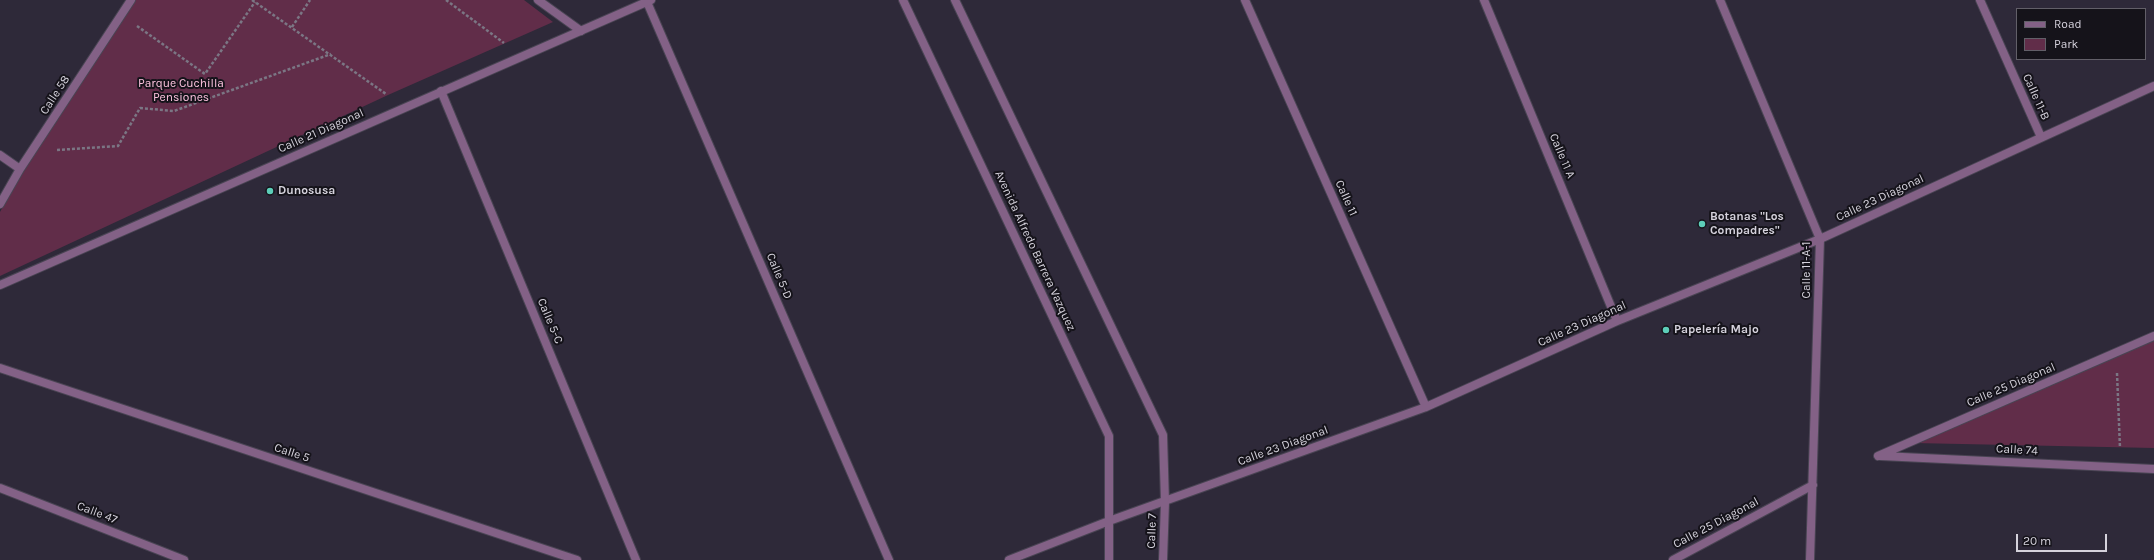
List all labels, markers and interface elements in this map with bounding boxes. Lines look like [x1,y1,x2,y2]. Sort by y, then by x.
legend [2016,8,2146,60]
text: Road [2054,17,2082,31]
text: Park [2054,37,2078,51]
street label: Calle 11-B [2019,72,2053,122]
street label: Calle 58 [37,73,73,117]
park label: Parque Cuchilla Pensiones [138,77,224,105]
street label: Calle 21 Diagonal [276,106,366,156]
street label: Calle 11 A [1546,131,1578,181]
street label: Avenida Alfredo Barrera Vazquez [991,169,1079,333]
street label: Calle 23 Diagonal [1834,171,1926,225]
street label: Calle 11 [1332,178,1360,218]
place label: Dunosusa [278,184,335,198]
marker: Dunosusa [265,186,275,196]
place label: Botanas "Los Compadres" [1710,210,1784,238]
marker: Botanas "Los Compadres" [1697,219,1707,229]
street label: Calle 11-A-1 [1800,242,1814,298]
street label: Calle 5-D [763,251,795,301]
street label: Calle 5-C [534,296,566,346]
street label: Calle 23 Diagonal [1536,298,1628,350]
place label: Papelería Majo [1674,323,1759,337]
marker: Papelería Majo [1661,325,1671,335]
street label: Calle 25 Diagonal [1965,360,2057,410]
street label: Calle 23 Diagonal [1236,423,1330,469]
street label: Calle 5 [272,441,312,465]
street label: Calle 74 [1996,442,2038,458]
street label: Calle 25 Diagonal [1671,494,1761,552]
street label: Calle 47 [75,499,119,527]
street label: Calle 7 [1144,513,1160,549]
scale bar [2018,526,2109,552]
text: 20 m [2023,534,2051,548]

